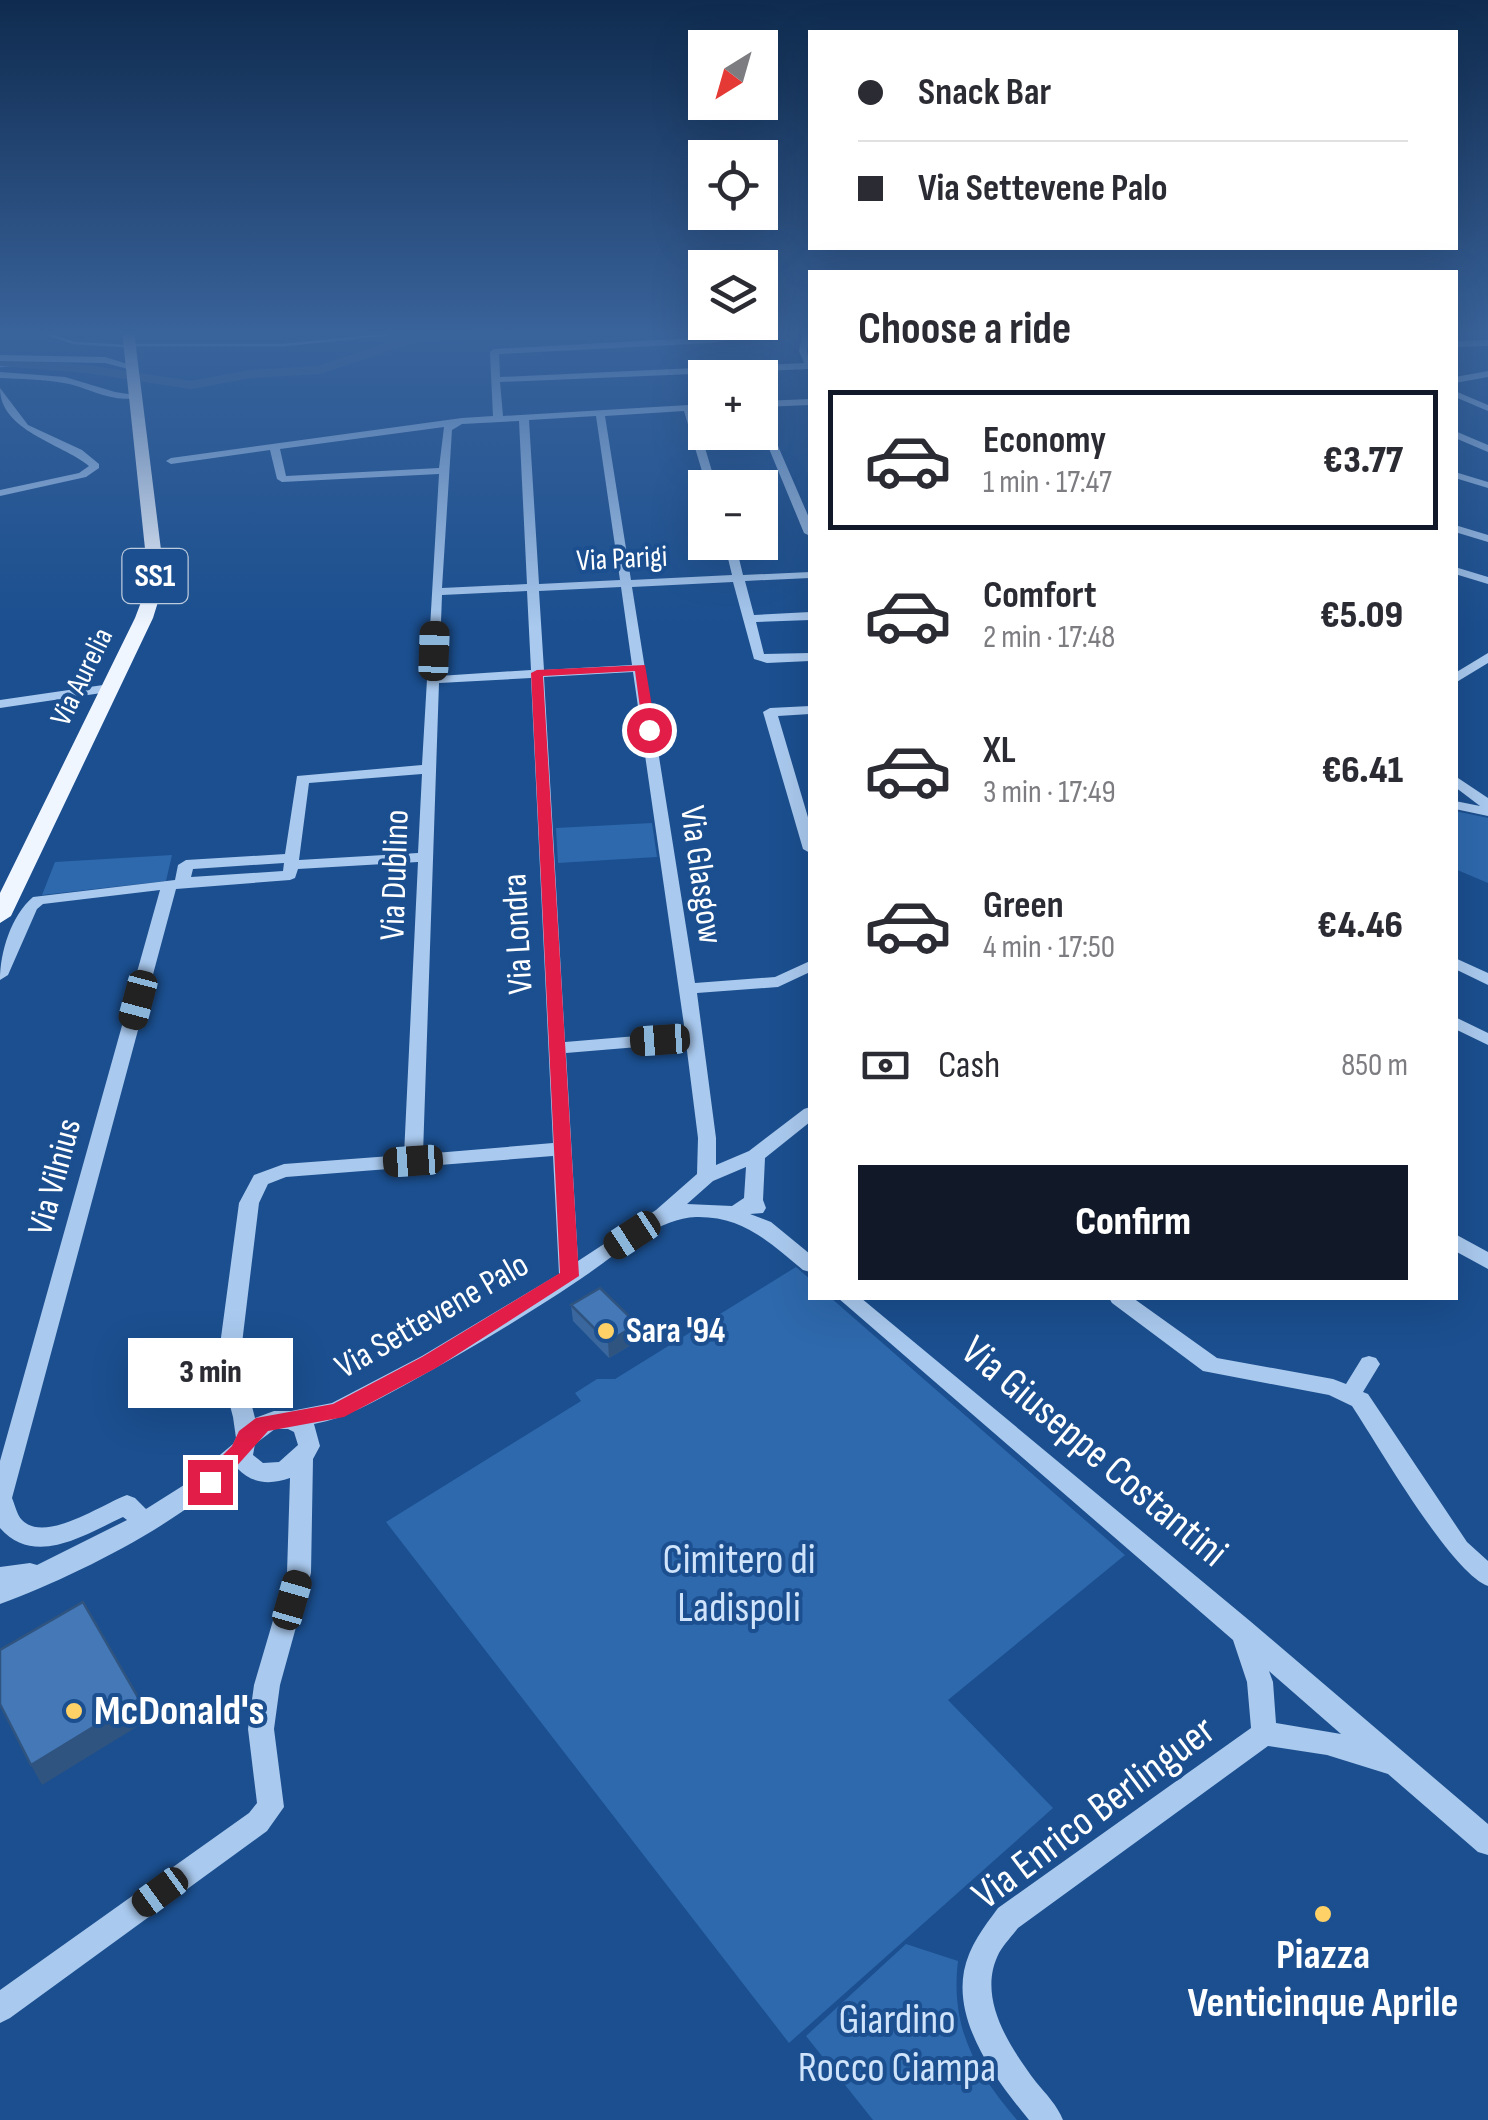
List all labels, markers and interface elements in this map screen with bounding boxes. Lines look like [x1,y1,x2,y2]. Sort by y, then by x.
north arrow [688,30,778,120]
map controls [688,30,778,560]
text: Snack Bar [918,70,1051,115]
button: locate [688,140,778,230]
text: Via Settevene Palo [918,166,1167,211]
button: layers [688,250,778,340]
text: Choose a ride [858,302,1071,357]
button: + [688,360,778,450]
icon: car [863,415,953,505]
text: Economy [983,418,1106,463]
text: €3.77 [1323,438,1403,483]
text: 1 min · 17:47 [983,463,1112,502]
button: − [688,470,778,560]
street label: Via Parigi [576,539,668,579]
road number: SS1 [122,549,188,603]
icon: car [863,570,953,660]
text: Comfort [983,573,1097,618]
text: €5.09 [1320,593,1403,638]
text: 2 min · 17:48 [983,618,1115,657]
car [418,620,450,682]
street label: Via Aurelia [43,622,121,732]
route start [627,708,672,753]
icon: car [863,725,953,815]
text: XL [983,728,1016,773]
text: €6.41 [1322,748,1403,793]
text: 3 min · 17:49 [983,773,1116,812]
street label: Via Glasgow [670,803,732,947]
street label: Via Dublino [371,809,419,941]
street label: Via Londra [493,872,543,996]
icon: car [863,880,953,970]
text: Green [983,883,1064,928]
text: €4.46 [1317,903,1403,948]
text: 4 min · 17:50 [983,928,1115,967]
car [116,967,160,1033]
car [629,1023,691,1057]
icon: cash [858,1038,913,1093]
text: Cash [938,1043,1000,1088]
text: 850 m [1341,1046,1408,1085]
street label: Via Vilnius [19,1114,91,1240]
car [382,1144,444,1178]
button: Confirm [858,1165,1408,1280]
car [599,1206,665,1264]
street label: Via Settevene Palo [328,1243,536,1389]
place label: Sara '94 [626,1310,725,1353]
marker: Sara '94 [595,1320,617,1342]
street label: Via Giuseppe Costantini [950,1326,1238,1578]
callout: 3 min [128,1337,292,1407]
text: 3 min [179,1353,242,1392]
route end [188,1460,233,1505]
park label: Cimitero di Ladispoli [662,1535,816,1634]
car [269,1567,315,1633]
place label: McDonald's [94,1686,265,1737]
marker: McDonald's [63,1700,85,1722]
street label: Via Enrico Berlinguer [963,1705,1225,1921]
car [127,1862,193,1922]
marker: Piazza Venticinque Aprile [1312,1903,1334,1925]
place label: Piazza Venticinque Aprile [1188,1930,1458,2029]
park label: Giardino Rocco Ciampa [798,1995,996,2094]

